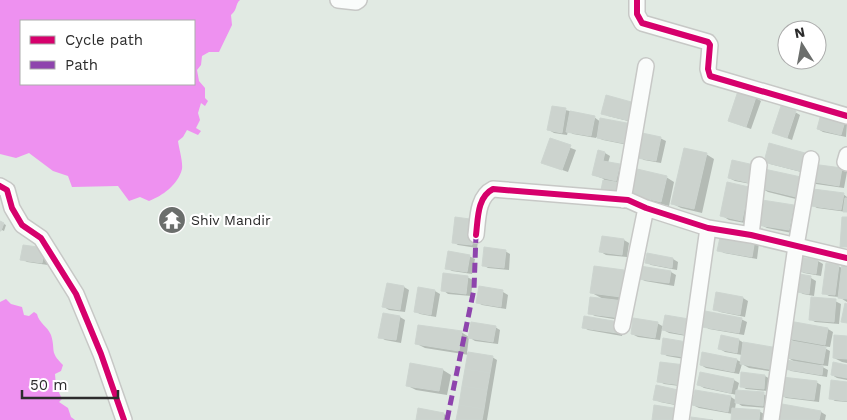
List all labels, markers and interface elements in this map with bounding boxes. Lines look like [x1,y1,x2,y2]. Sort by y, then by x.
legend [20,20,195,85]
north arrow [777,20,827,70]
text: N [793,23,806,41]
text: Cycle path [65,31,143,49]
text: Path [65,56,98,74]
temple icon: Shiv Mandir [157,205,187,235]
place label: Shiv Mandir [191,212,271,228]
scale bar [22,368,119,400]
text: 50 m [30,376,67,394]

